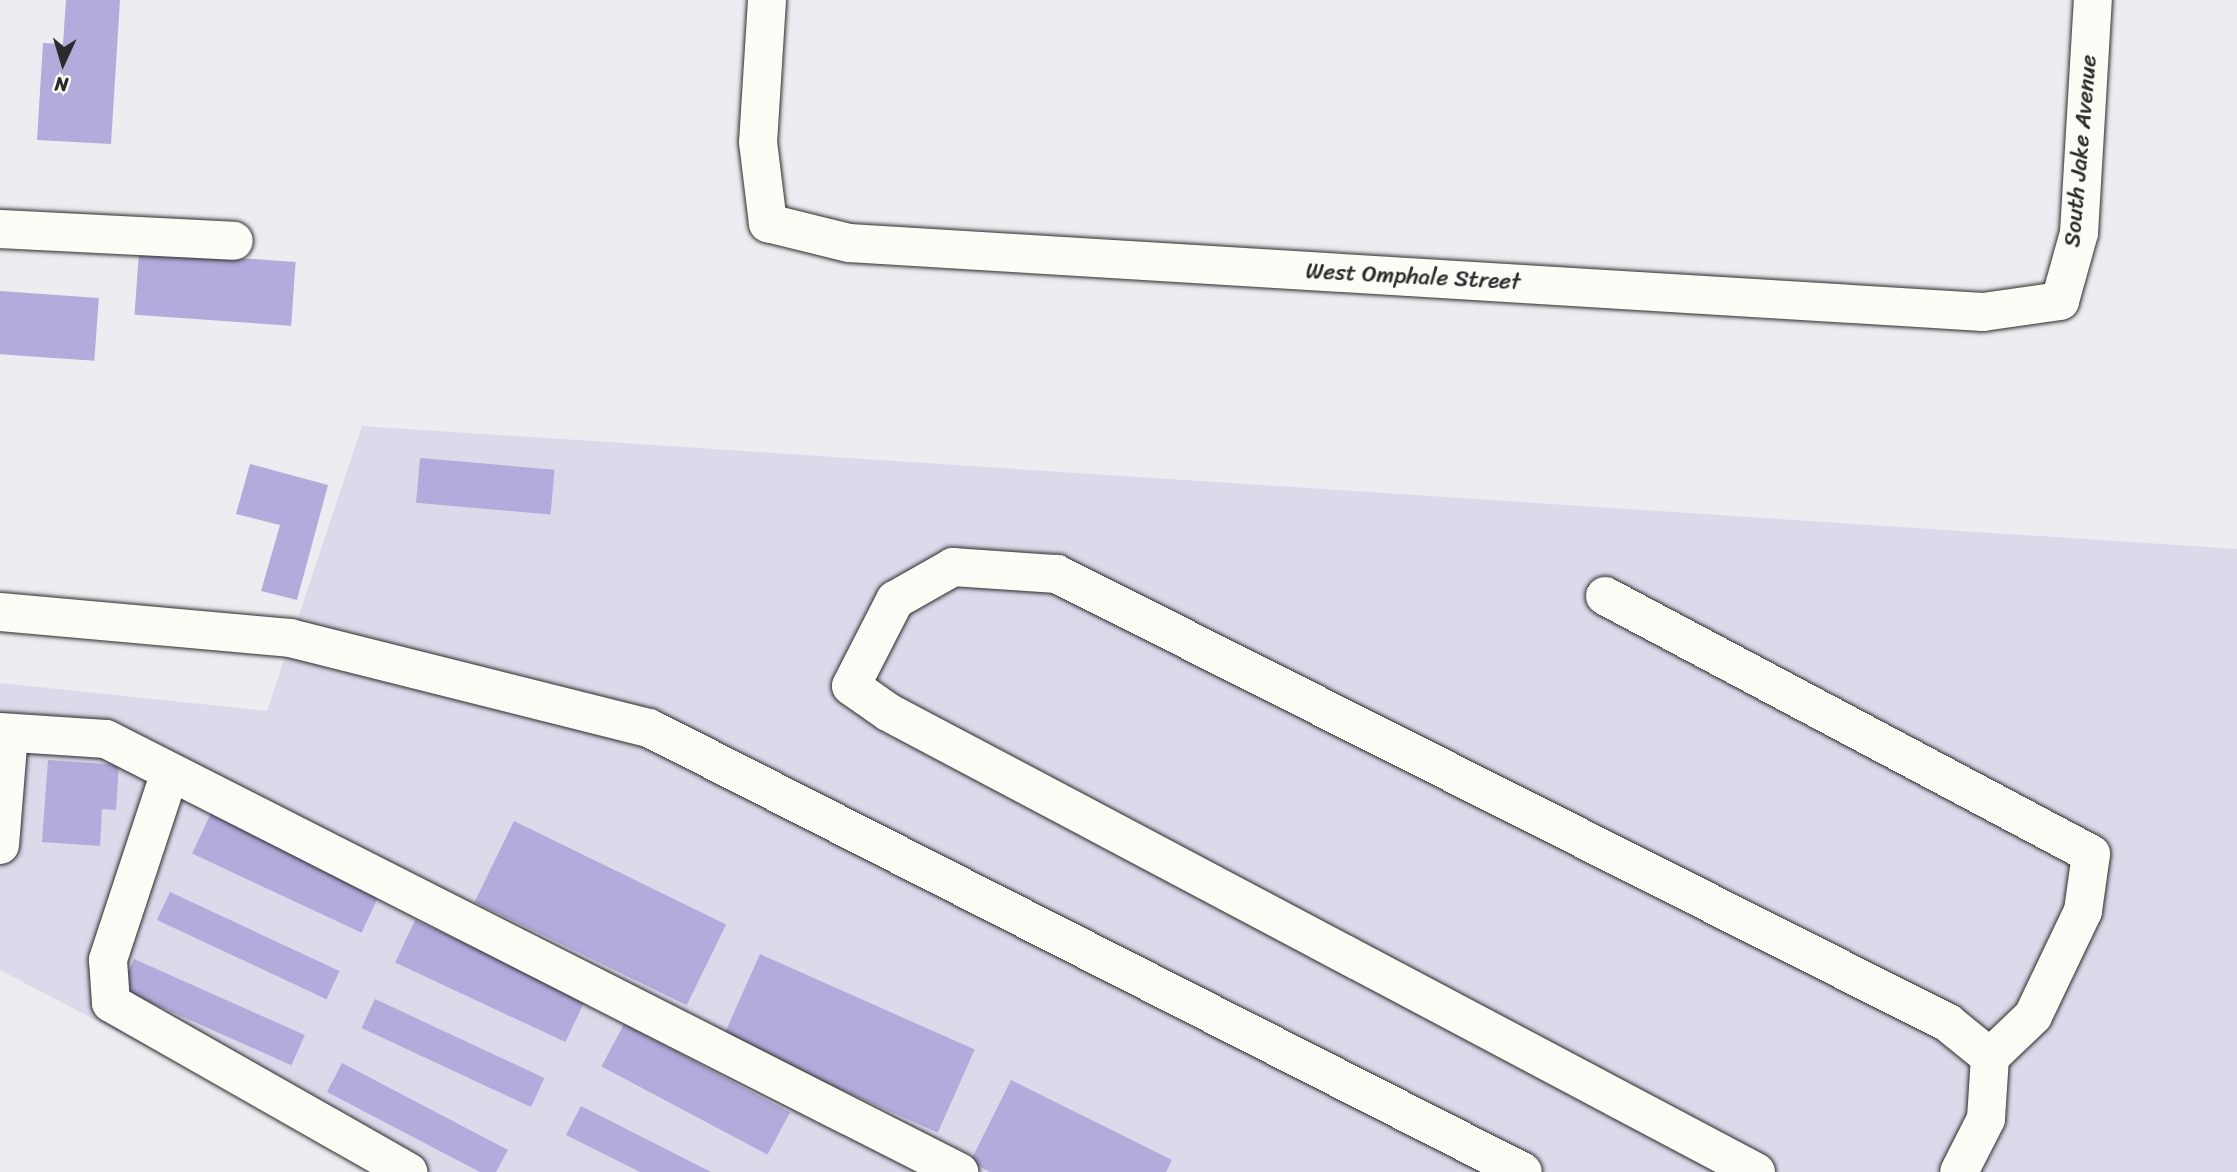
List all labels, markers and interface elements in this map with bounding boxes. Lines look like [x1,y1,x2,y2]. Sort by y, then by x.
north arrow [28,28,98,98]
street label: South Jake Avenue [2059,54,2103,248]
text: N [54,68,69,101]
street label: West Omphale Street [1305,258,1521,296]

